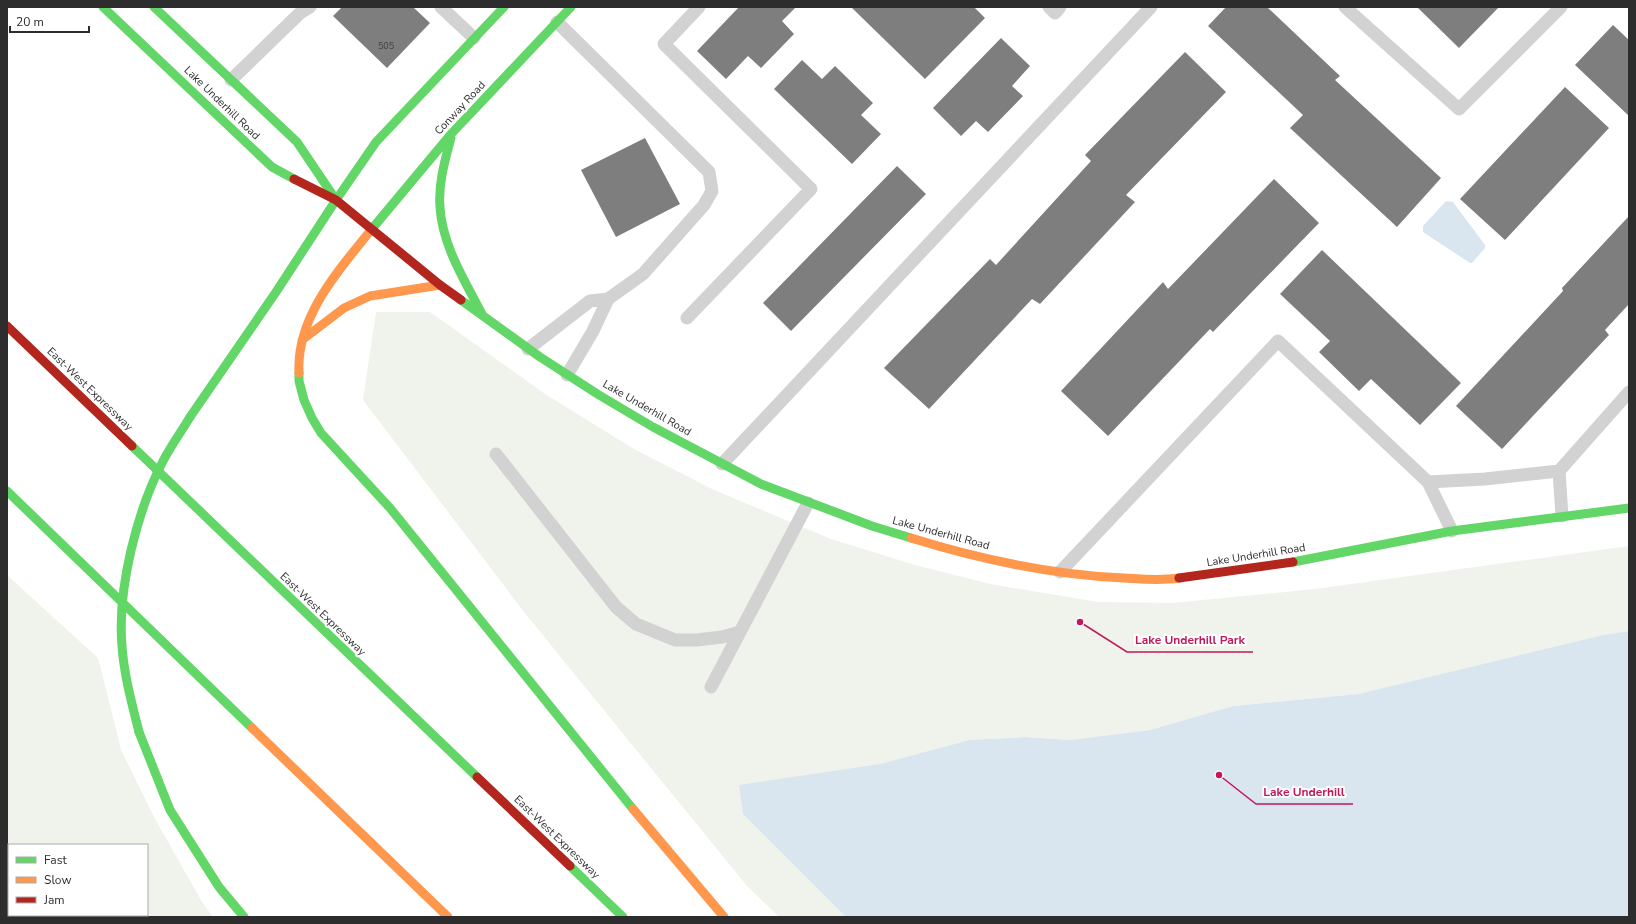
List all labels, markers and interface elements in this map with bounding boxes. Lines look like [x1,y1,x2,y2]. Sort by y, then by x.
scale bar [10,8,89,34]
text: 20 m [16,14,44,30]
house number: 505 [378,40,394,52]
street label: Lake Underhill Road [181,63,263,143]
street label: Conway Road [431,78,489,138]
street label: East-West Expressway [44,344,136,434]
street label: Lake Underhill Road [600,376,694,440]
street label: Lake Underhill Road [891,513,991,553]
street label: Lake Underhill Road [1205,540,1307,570]
street label: East-West Expressway [277,569,369,659]
callout: Lake Underhill Park [1127,628,1253,652]
text: Lake Underhill Park [1135,632,1246,648]
callout: Lake Underhill [1256,780,1353,804]
text: Lake Underhill [1263,784,1345,800]
street label: East-West Expressway [511,792,603,882]
legend [8,844,148,916]
text: Fast [44,852,67,868]
text: Slow [44,872,72,888]
text: Jam [43,892,65,908]

